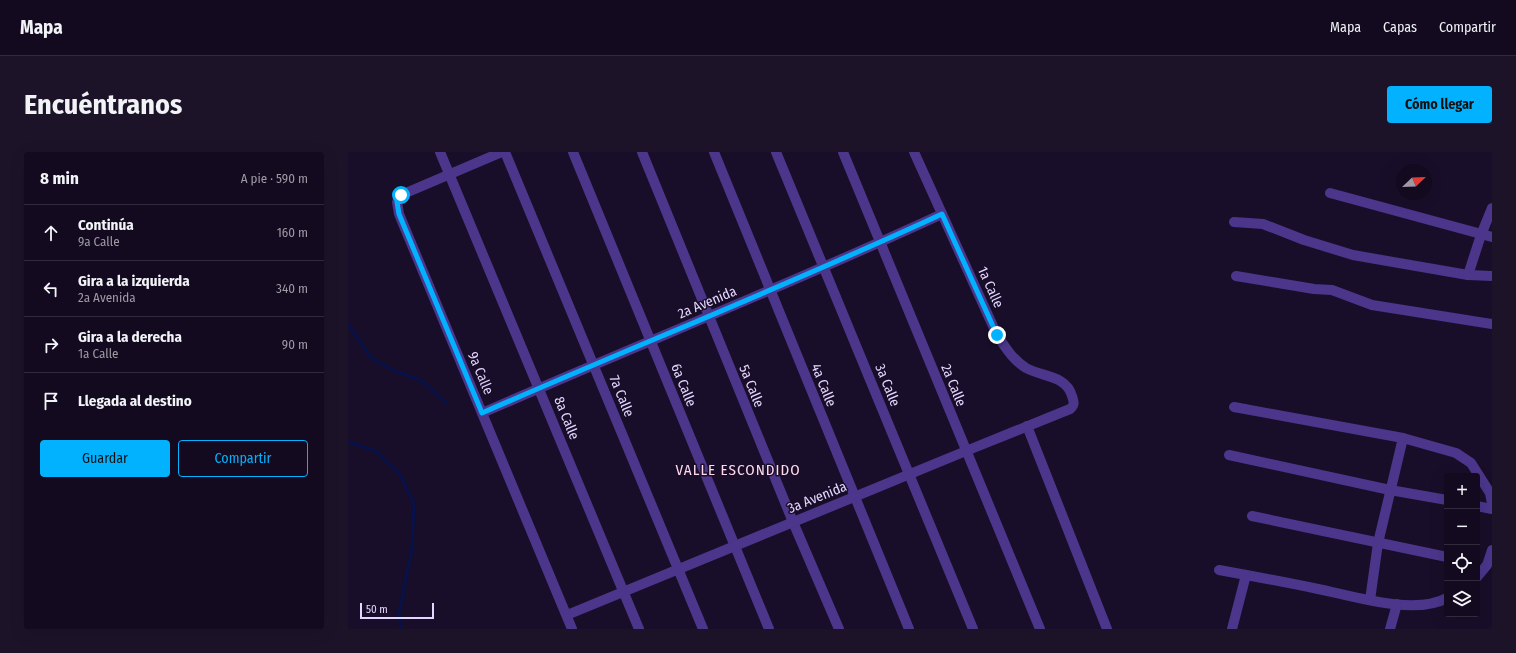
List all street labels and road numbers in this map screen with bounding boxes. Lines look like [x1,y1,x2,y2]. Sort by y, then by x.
street label: 1a Calle [974,264,1007,311]
street label: 2a Avenida [675,282,739,322]
street label: 9a Calle [464,349,497,397]
street label: 6a Calle [667,361,700,409]
street label: 4a Calle [807,361,840,409]
street label: 3a Calle [871,361,904,409]
street label: 5a Calle [735,362,768,410]
street label: 2a Calle [937,362,970,409]
street label: 7a Calle [606,373,638,420]
street label: 8a Calle [550,394,583,442]
street label: 3a Avenida [785,478,849,517]

